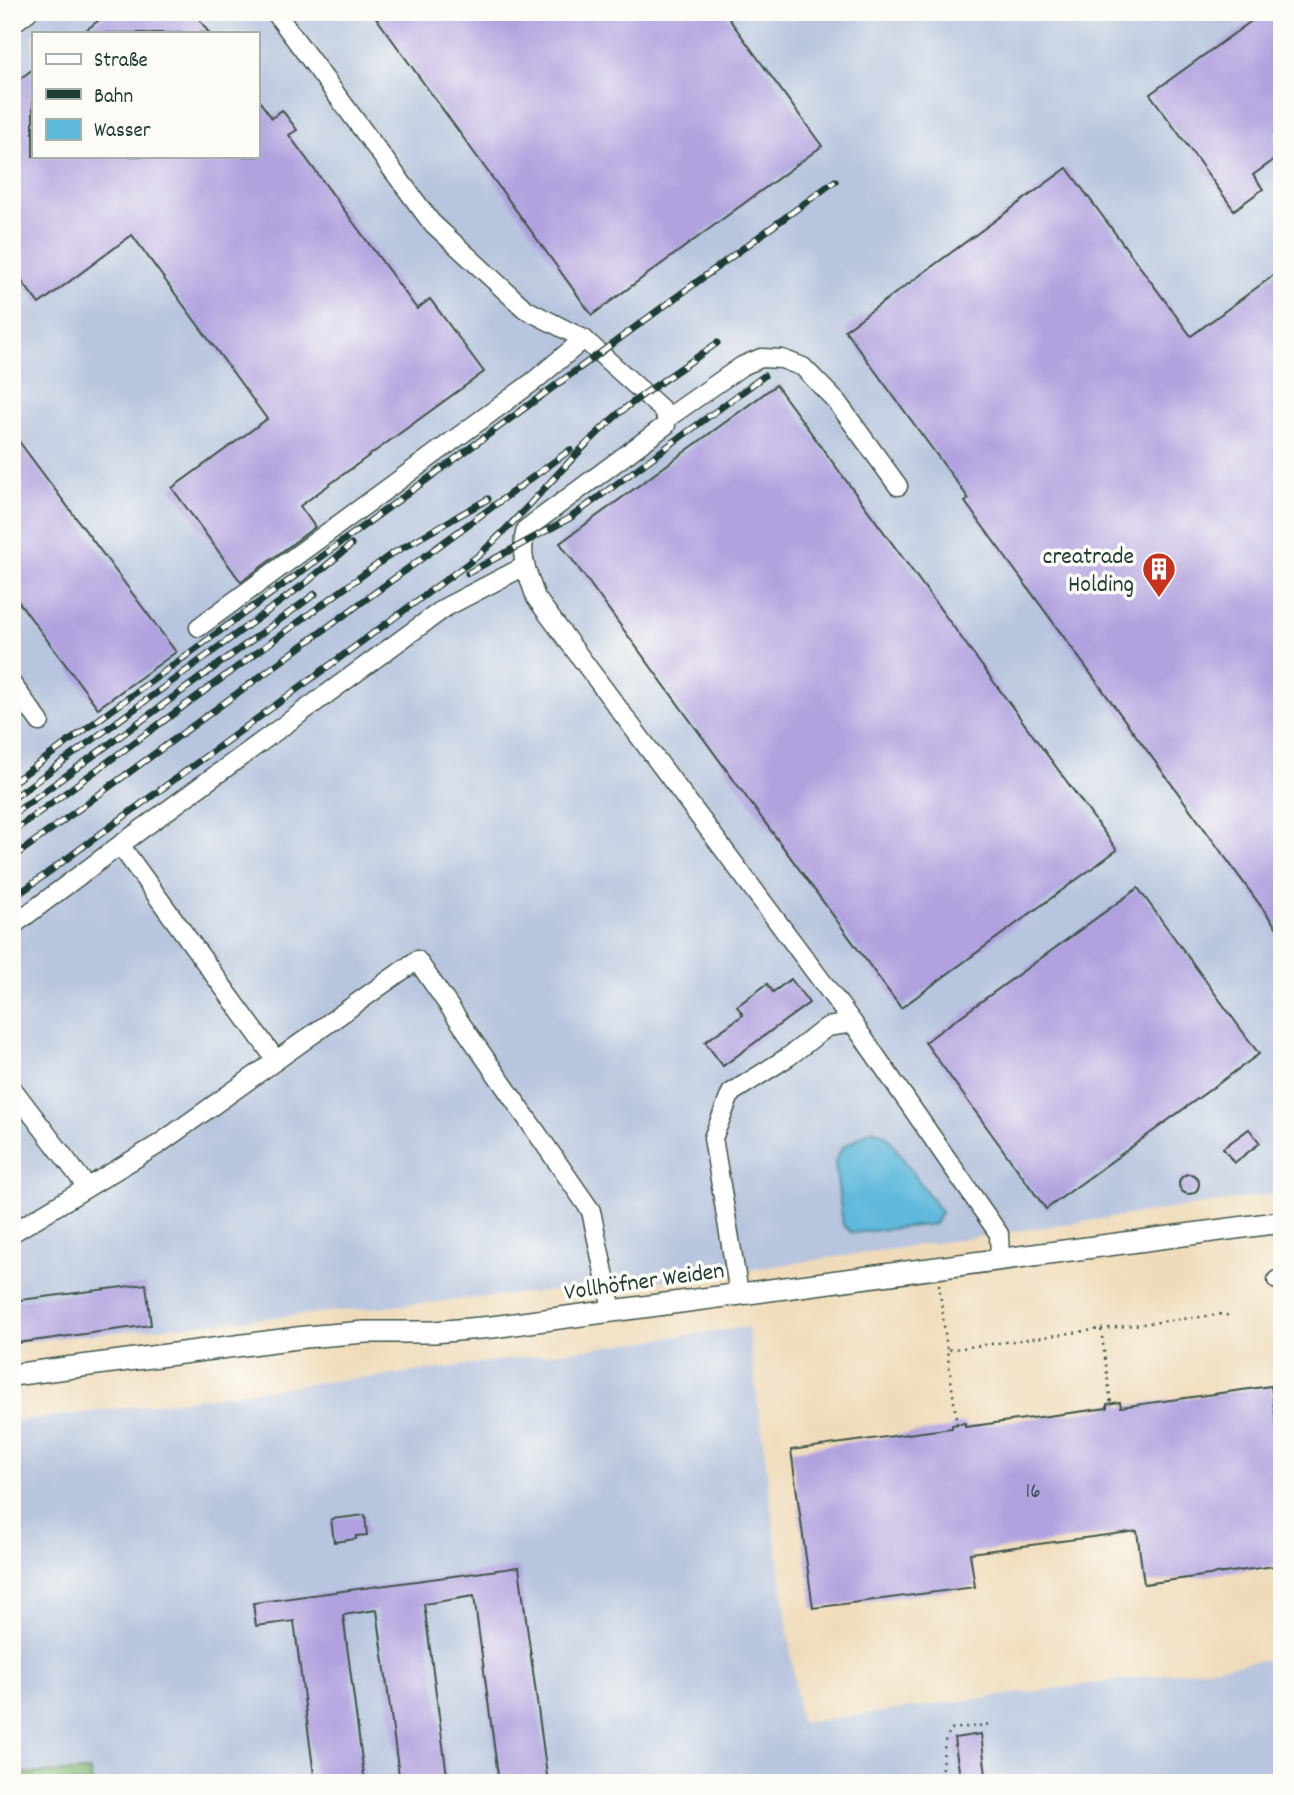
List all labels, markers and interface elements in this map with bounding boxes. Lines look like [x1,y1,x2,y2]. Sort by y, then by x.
legend [32,32,259,158]
text: Straße [94,47,148,77]
text: Bahn [94,83,133,113]
text: Wasser [94,117,151,147]
place label: creatrade Holding [1043,541,1134,603]
building icon: creatrade Holding [1140,550,1178,599]
street label: Vollhöfner Weiden [562,1255,727,1311]
house number: 16 [1026,1478,1040,1508]

